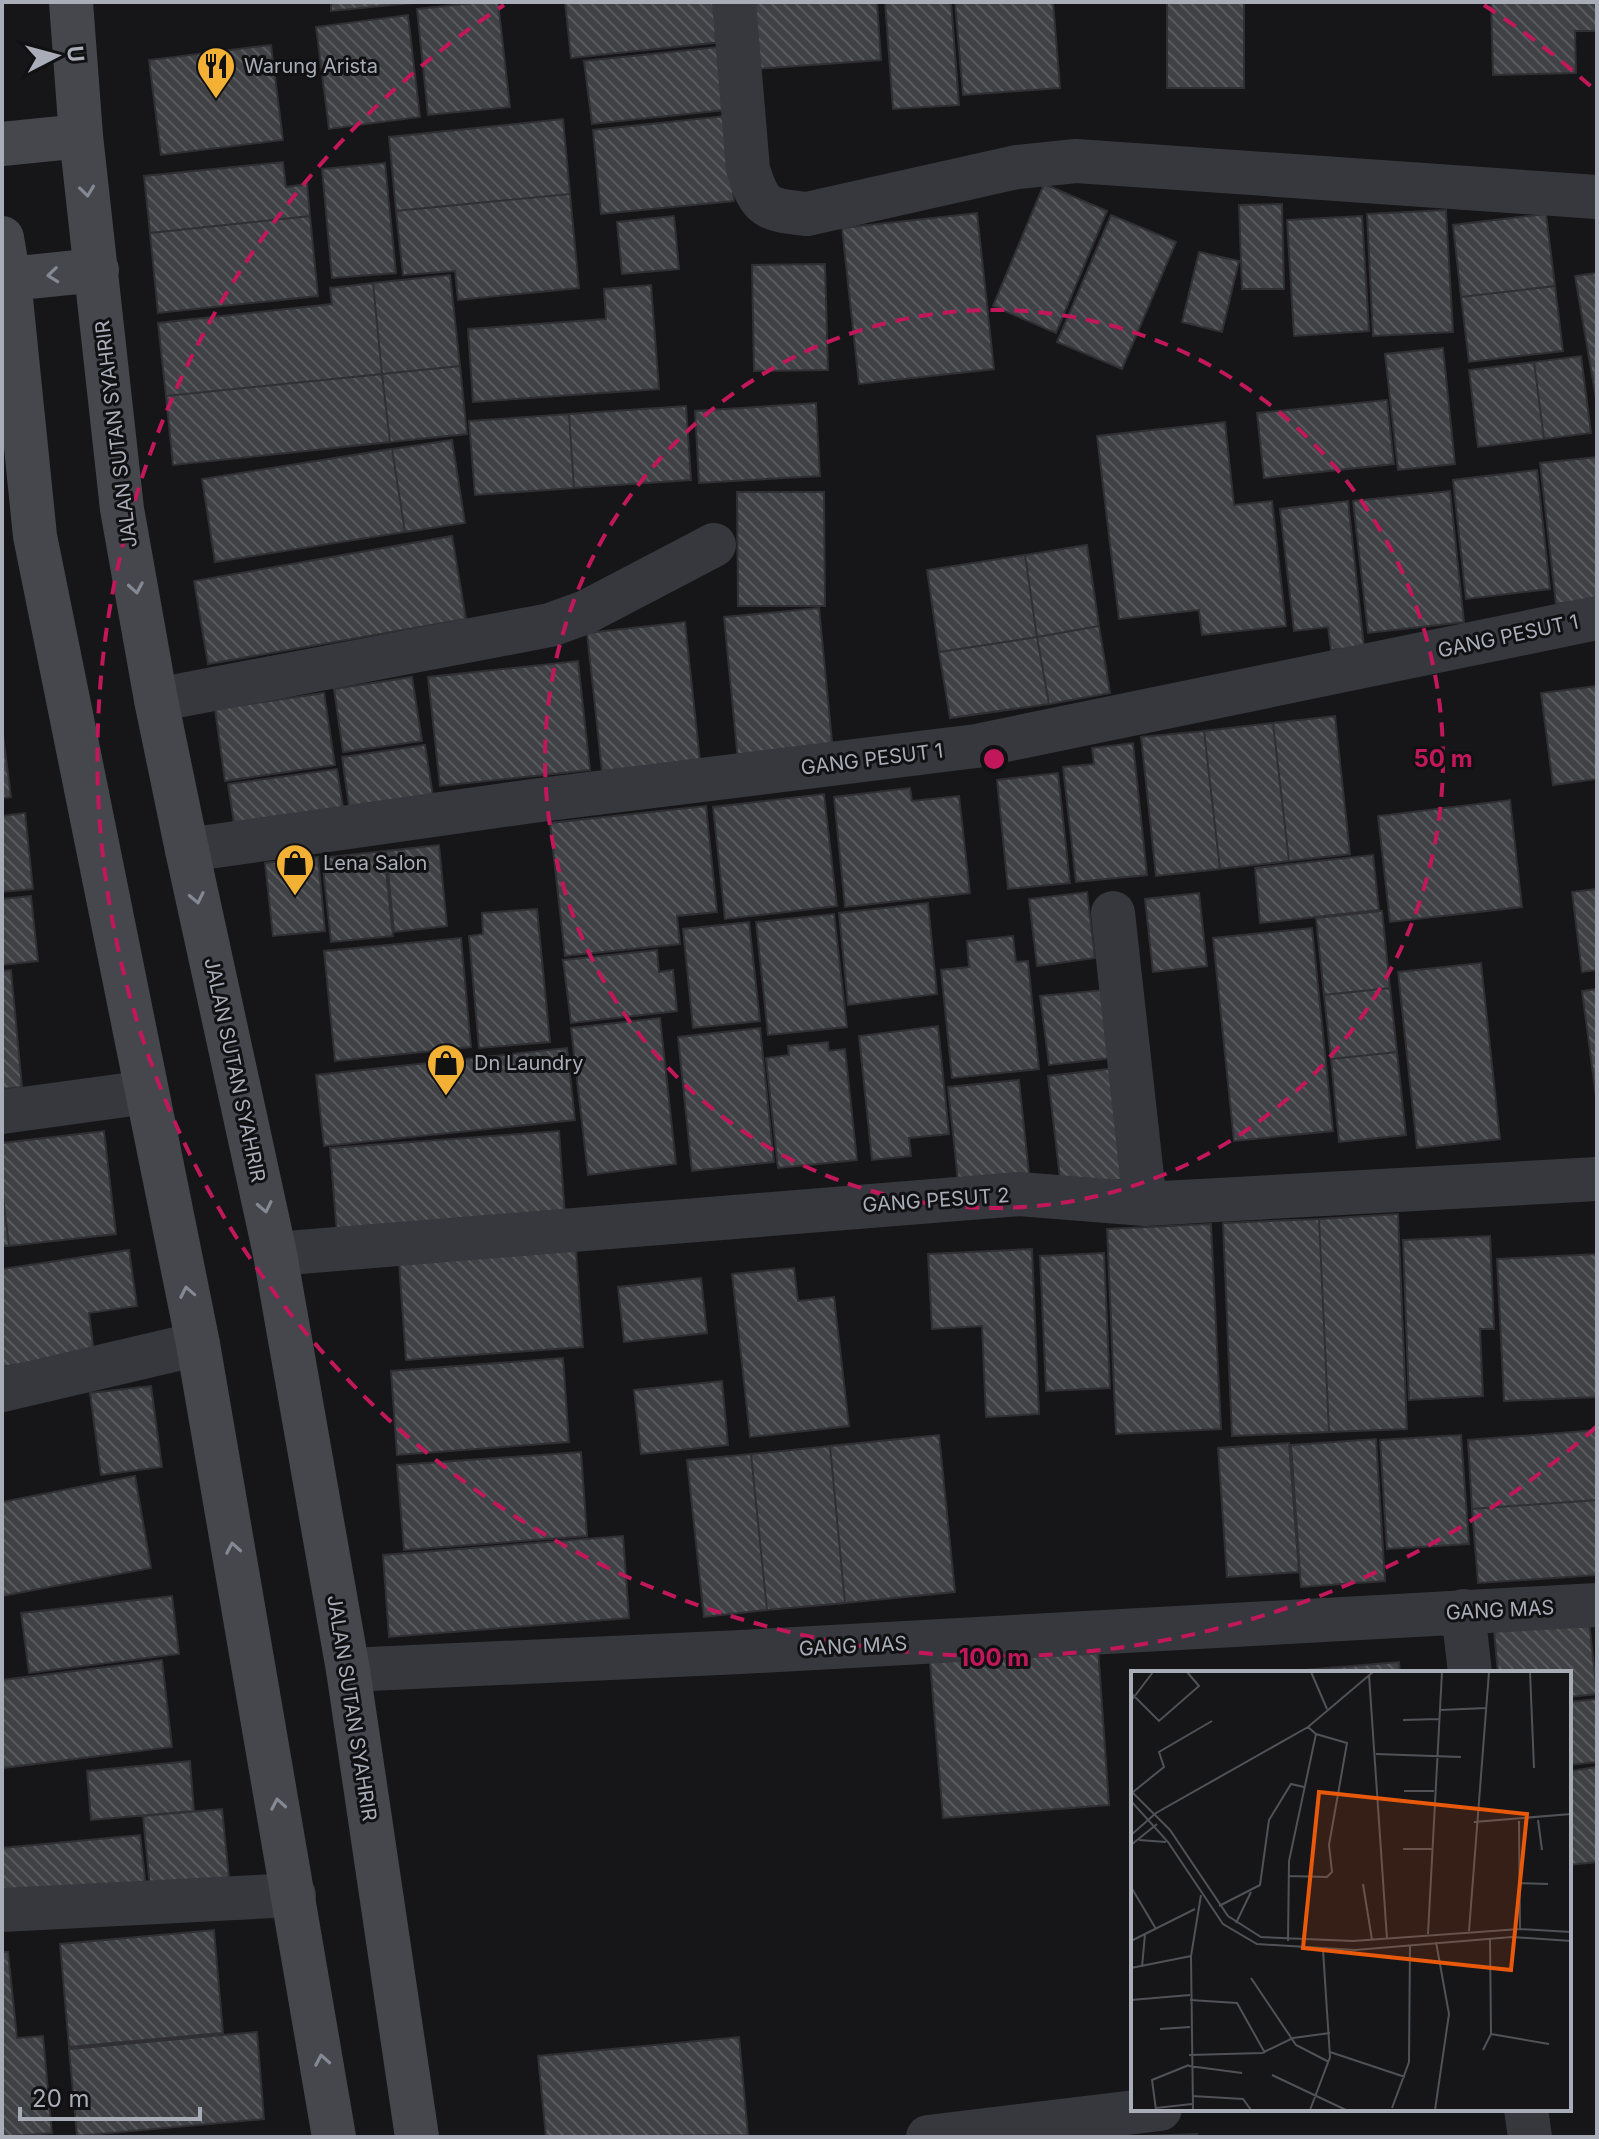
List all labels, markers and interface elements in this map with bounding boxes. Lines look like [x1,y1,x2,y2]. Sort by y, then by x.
north arrow [16,16,96,96]
text: U [62,45,90,63]
restaurant icon: Warung Arista [195,45,237,100]
place label: Warung Arista [244,54,378,78]
one-way arrow [79,185,96,198]
one-way arrow [46,266,59,283]
street label: JALAN SUTAN SYAHRIR [90,319,142,549]
one-way arrow [127,581,144,595]
street label: GANG PESUT 1 [1436,609,1580,663]
street label: GANG PESUT 1 [800,738,944,780]
text: 50 m [1413,744,1473,773]
centre of rings [980,745,1008,773]
shop icon: Lena Salon [274,842,316,897]
place label: Lena Salon [323,851,427,875]
one-way arrow [188,891,205,904]
street label: JALAN SUTAN SYAHRIR [199,956,271,1184]
shop icon: Dn Laundry [425,1042,467,1097]
place label: Dn Laundry [474,1051,583,1075]
street label: GANG PESUT 2 [862,1183,1010,1217]
one-way arrow [256,1199,273,1213]
one-way arrow [179,1285,196,1299]
one-way arrow [226,1541,243,1554]
street label: JALAN SUTAN SYAHRIR [322,1593,382,1823]
street label: GANG MAS [1445,1595,1555,1625]
street label: GANG MAS [798,1631,908,1661]
text: 100 m [959,1643,1029,1672]
inset map [1131,1671,1571,2111]
one-way arrow [270,1797,287,1811]
one-way arrow [314,2053,331,2067]
scale bar [20,2071,200,2121]
text: 20 m [32,2084,90,2113]

